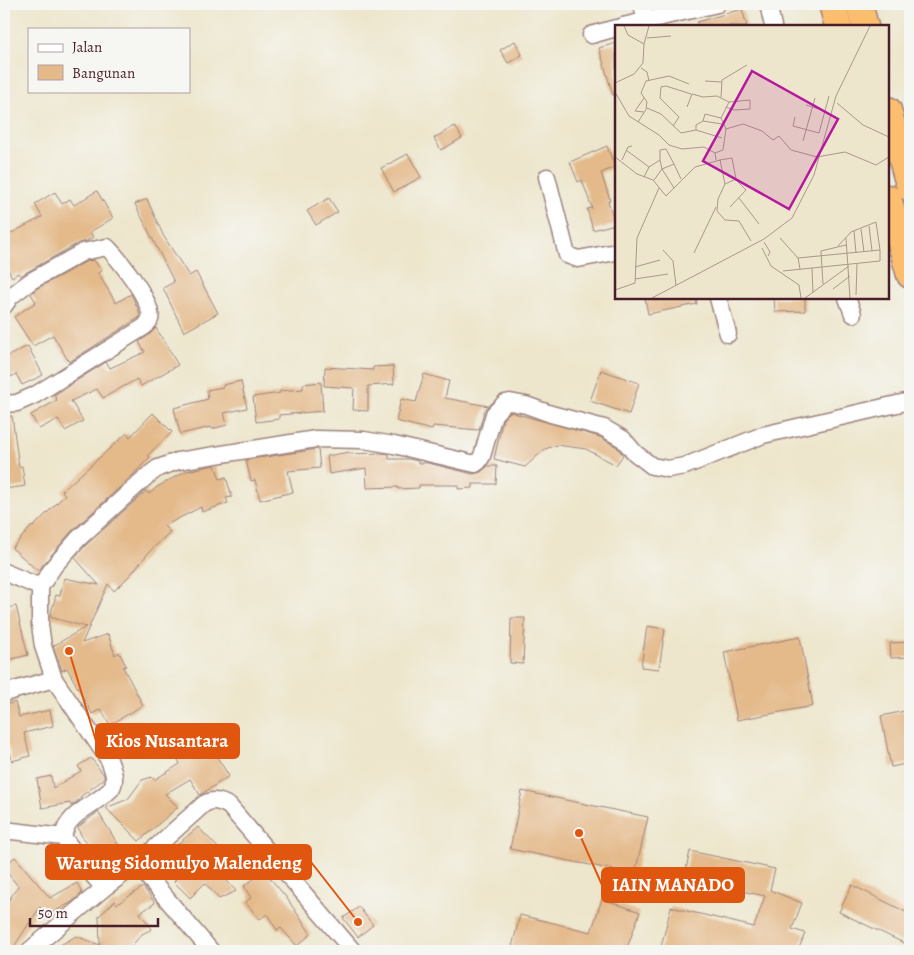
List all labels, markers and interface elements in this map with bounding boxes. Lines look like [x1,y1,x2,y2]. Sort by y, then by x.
inset map [615,25,889,299]
legend [28,28,190,92]
text: Jalan [72,37,102,57]
text: Bangunan [72,63,135,83]
callout: Kios Nusantara [96,724,239,758]
text: Kios Nusantara [106,728,229,754]
callout: Warung Sidomulyo Malendeng [46,845,311,879]
text: Warung Sidomulyo Malendeng [55,850,302,876]
callout: IAIN MANADO [602,868,744,902]
text: IAIN MANADO [612,872,734,898]
scale bar [30,895,158,927]
text: 50 m [38,903,68,923]

